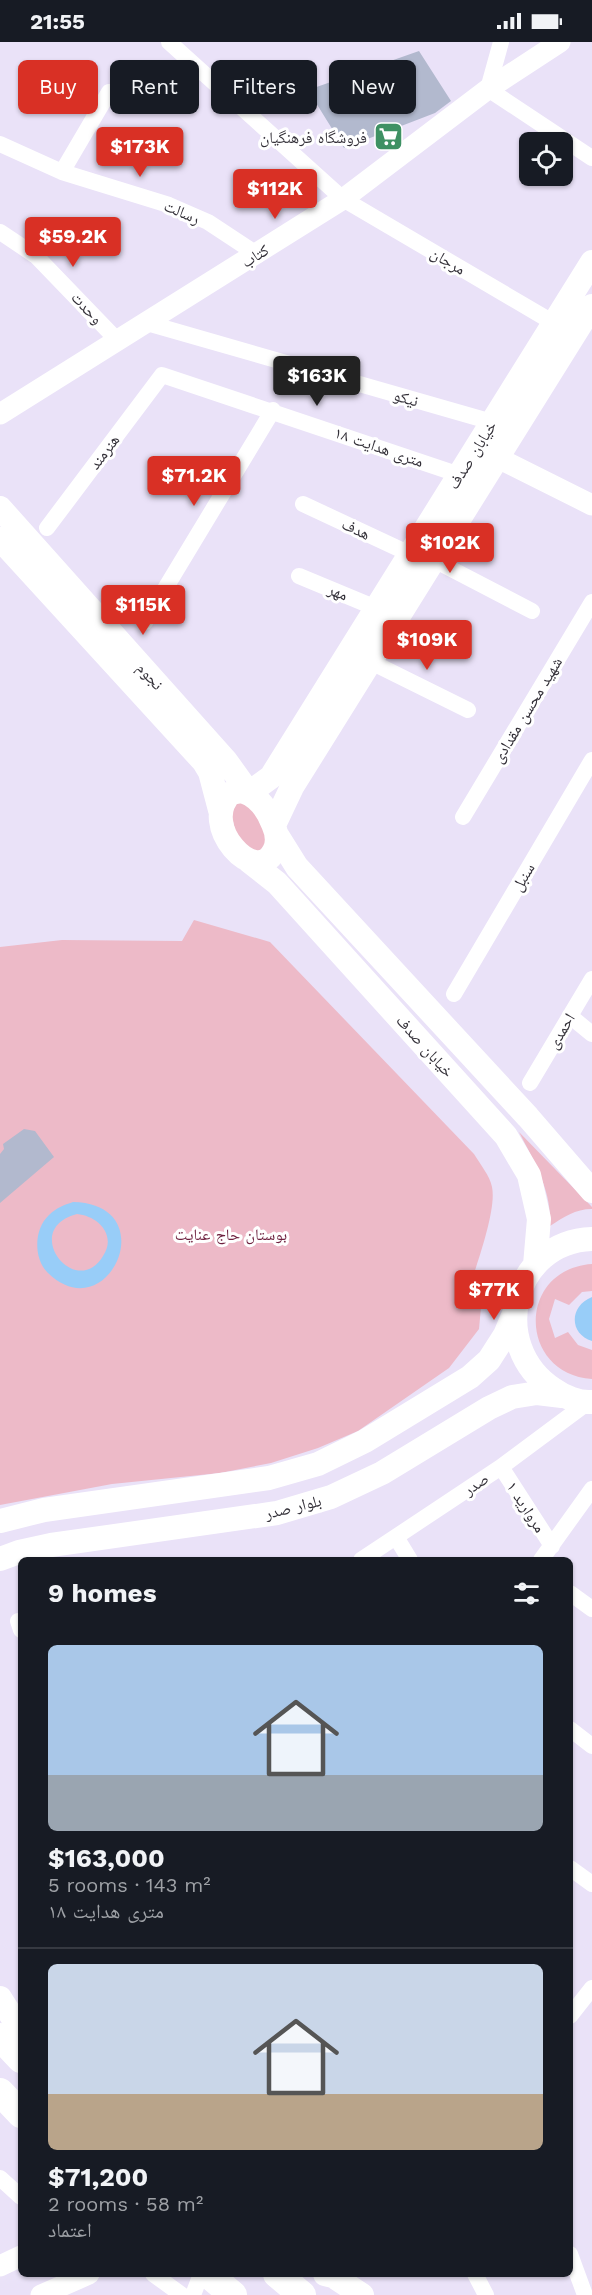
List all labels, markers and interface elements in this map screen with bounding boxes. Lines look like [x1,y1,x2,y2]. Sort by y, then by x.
text: 21:55 [30,9,85,34]
chip: Buy [18,60,98,114]
chip: Rent [110,60,199,114]
chip: Filters [211,60,317,114]
chip: New [329,60,416,114]
supermarket icon: فروشگاه فرهنگیان [372,121,404,153]
pin: $173K [98,127,182,178]
place label: فروشگاه فرهنگیان [260,128,367,148]
map controls [519,132,573,186]
button: locate [519,132,573,186]
text: $173K [110,134,170,158]
pin: $112K [233,169,317,220]
text: $112K [247,176,303,200]
street label: رسالت [161,196,203,228]
pin: $59.2K [24,217,122,268]
text: $59.2K [39,224,107,248]
street label: کتاب [238,240,273,272]
street label: مرجان [427,243,469,280]
street label: وحدت [67,288,107,328]
pin: $163K [275,356,359,407]
text: $163K [287,363,347,387]
street label: نیکو [391,385,421,411]
street label: خیابان صدف [444,417,501,493]
street label: ۱۸ متری هدایت [332,423,426,472]
street label: هنرمند [85,431,123,473]
pin: $71.2K [145,456,243,507]
text: $71.2K [161,463,227,487]
street label: هدف [339,514,373,544]
pin: $102K [408,523,492,574]
text: $102K [420,530,480,554]
street label: مهر [324,579,351,605]
pin: $115K [101,585,185,636]
text: $115K [115,592,171,616]
pin: $109K [385,620,469,671]
text: $109K [397,627,457,651]
street label: شهید محسن مقدادی [488,654,567,767]
street label: نجوم [132,658,167,694]
street label: سنبل [507,860,540,895]
street label: احمدی [543,1010,580,1053]
street label: خیابان صدف [391,1011,458,1082]
park label: بوستان حاج عنایت [175,1225,287,1245]
pin: $77K [458,1270,530,1321]
text: $77K [469,1277,520,1301]
street label: صدر [459,1469,492,1500]
street label: مروارید ۱ [503,1478,549,1536]
street label: بلوار صدر [262,1491,323,1523]
icon: filters [510,1577,543,1610]
text: 9 homes [48,1578,157,1608]
icon: home [242,1684,350,1792]
text: $163,000 [48,1843,165,1873]
text: 5 rooms · 143 m² [48,1873,211,1897]
text: ۱۸ متری هدایت [48,1899,164,1923]
icon: home [242,2003,350,2111]
text: $71,200 [48,2162,148,2192]
text: 2 rooms · 58 m² [48,2192,203,2216]
text: اعتماد [48,2218,92,2242]

